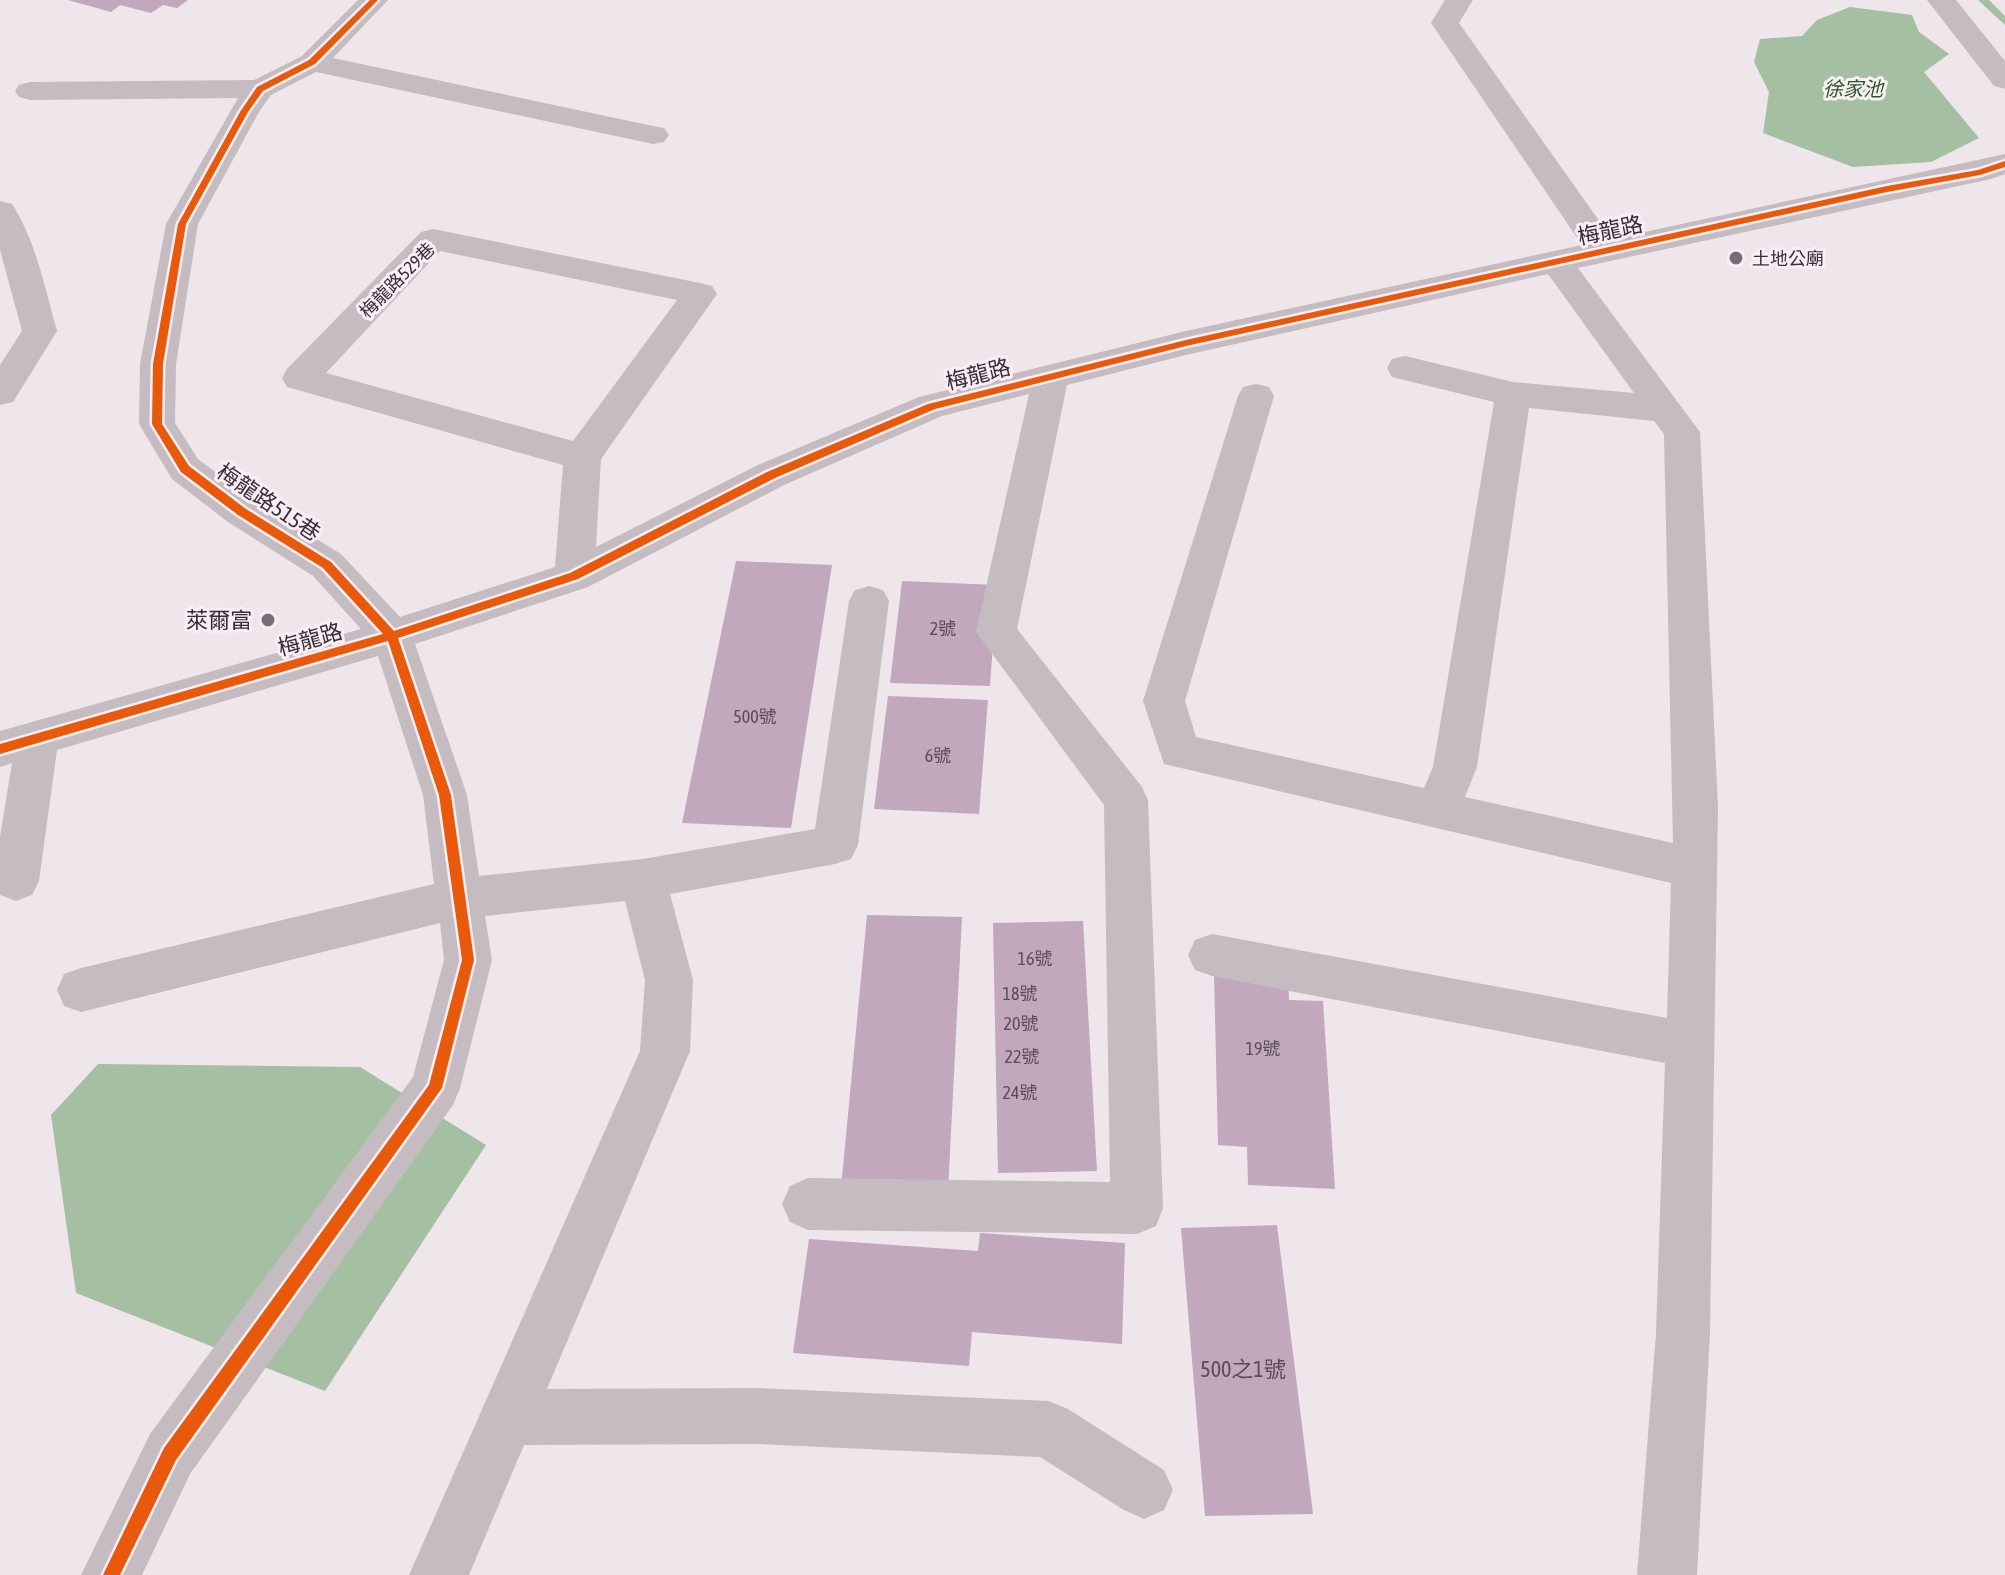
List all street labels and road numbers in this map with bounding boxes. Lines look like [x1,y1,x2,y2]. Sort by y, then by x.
street label: 梅龍路 [1575,210,1645,250]
street label: 梅龍路529巷 [355,238,439,322]
street label: 梅龍路 [943,353,1013,395]
street label: 梅龍路515巷 [212,458,326,546]
street label: 梅龍路 [275,617,345,661]

